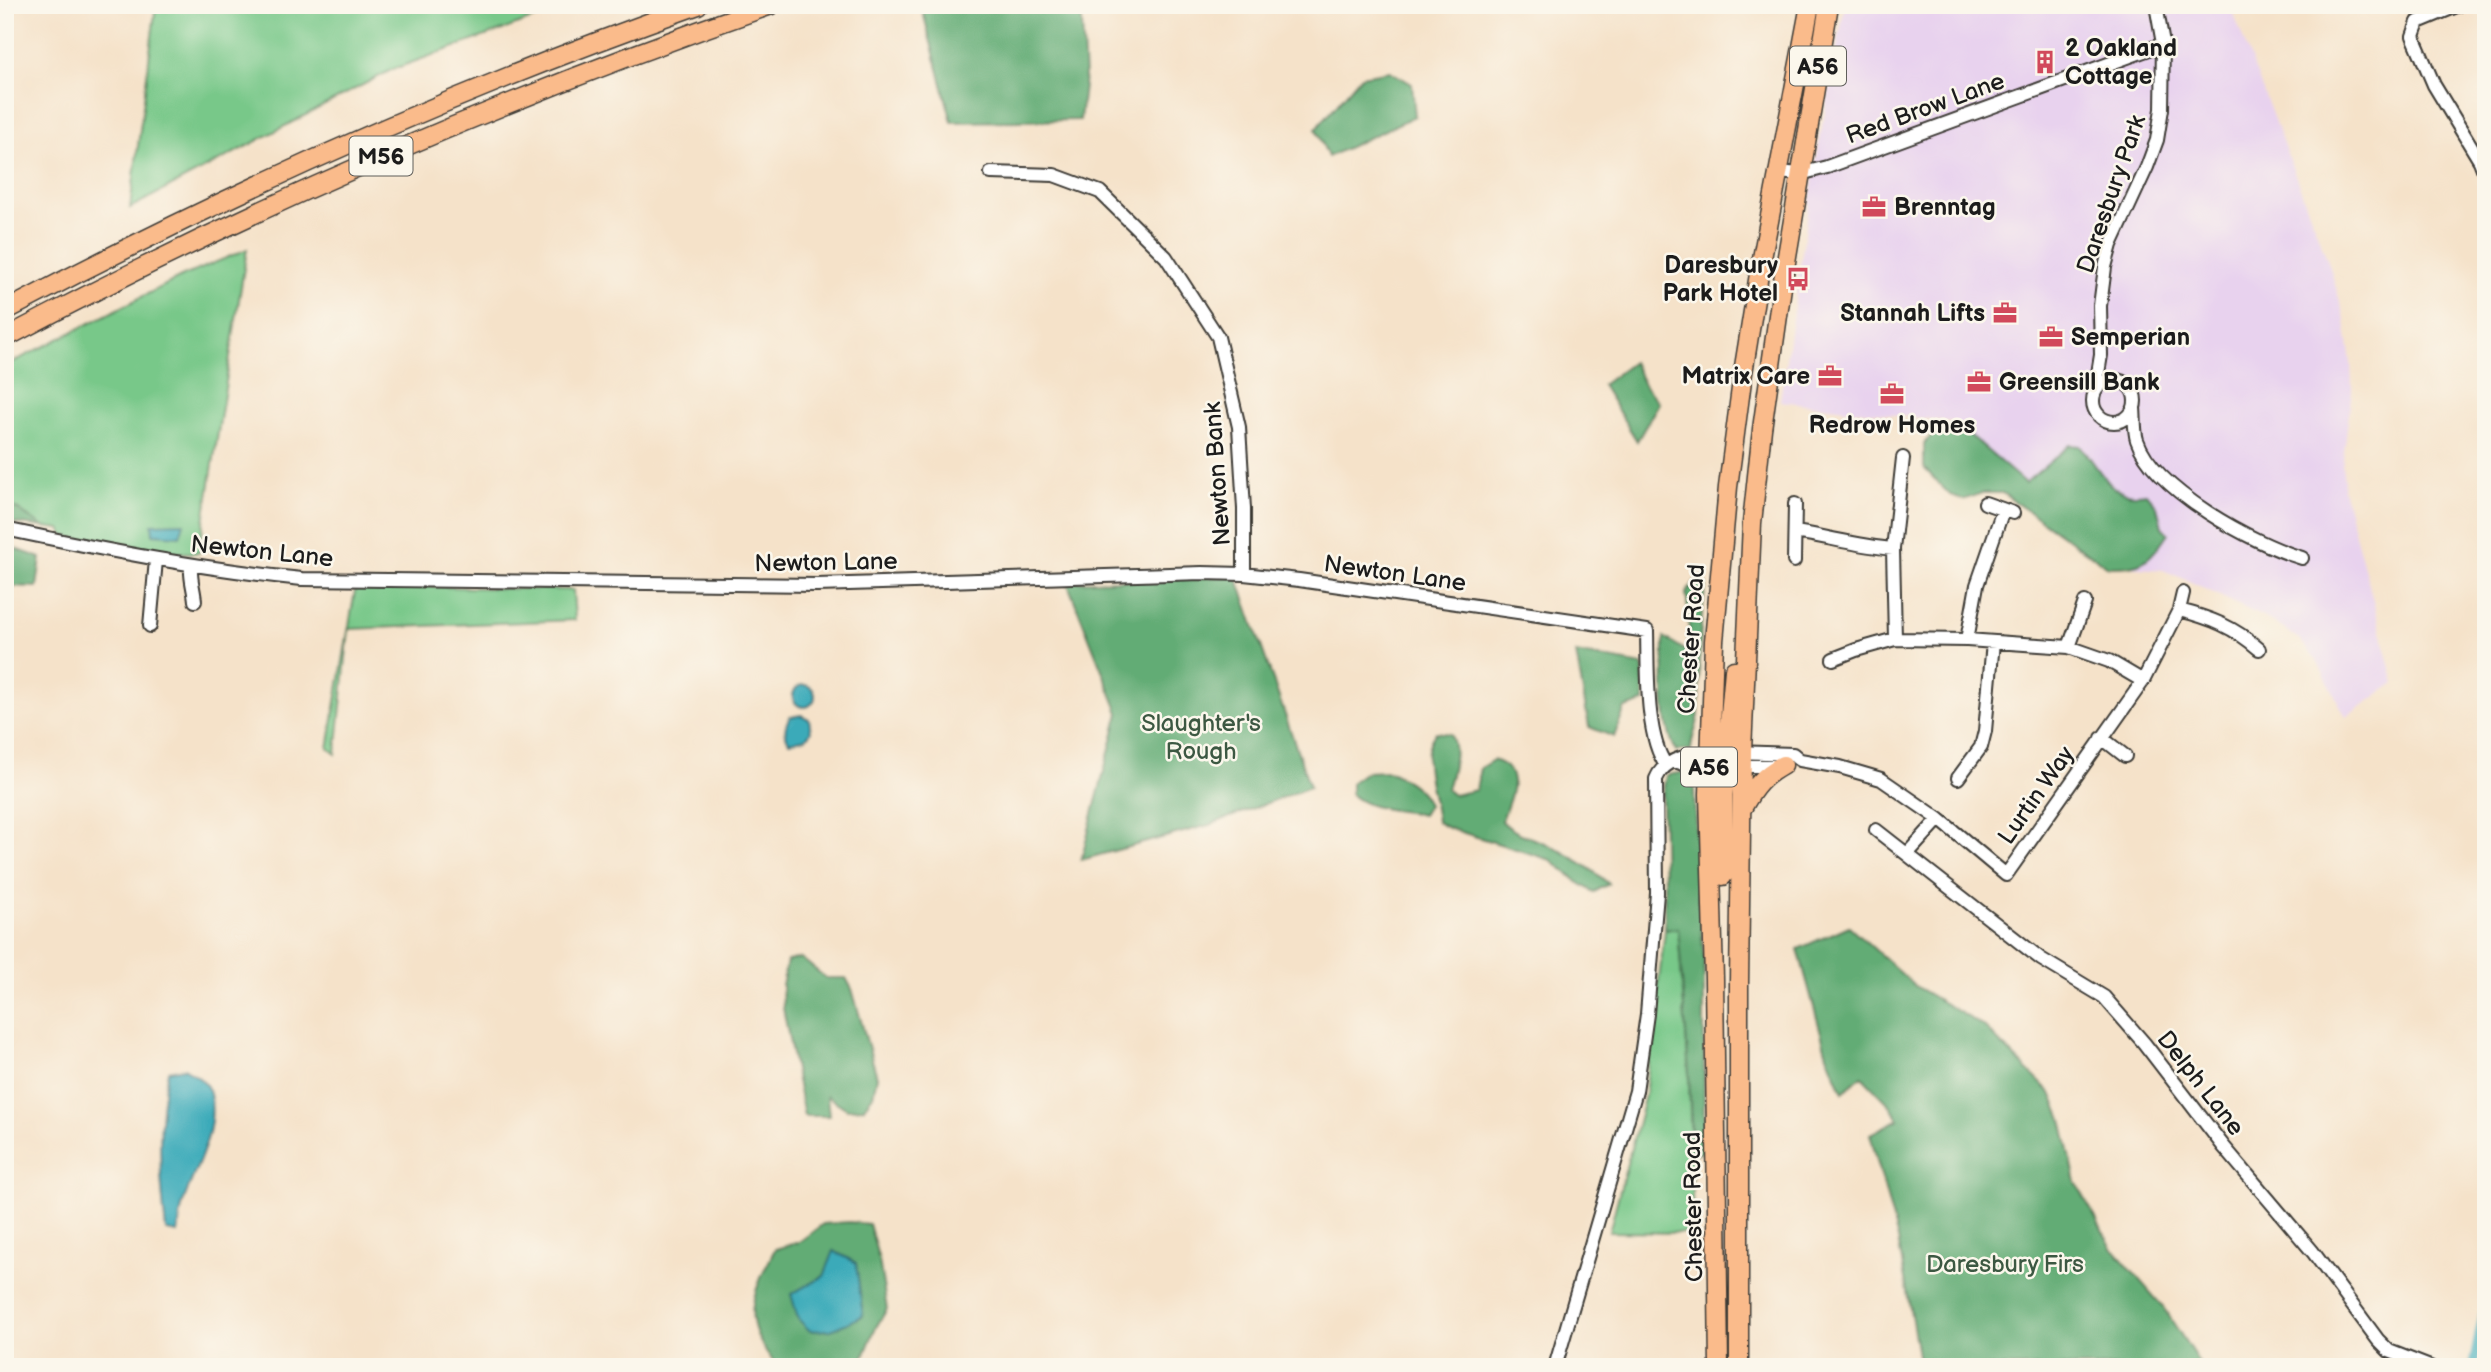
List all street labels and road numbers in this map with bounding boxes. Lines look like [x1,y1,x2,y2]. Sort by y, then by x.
road number: A56 [1790,46,1846,86]
street label: Red Brow Lane [1842,66,2008,151]
street label: Daresbury Park [2071,111,2152,277]
road number: M56 [350,136,412,176]
street label: Newton Bank [1198,401,1237,547]
street label: Newton Lane [189,530,335,573]
street label: Newton Lane [754,547,898,578]
street label: Newton Lane [1322,549,1468,598]
street label: Chester Road [1672,563,1711,715]
street label: Lurtin Way [1992,741,2081,850]
road number: A56 [1681,748,1737,786]
street label: Delph Lane [2151,1025,2250,1141]
street label: Chester Road [1678,1131,1709,1282]

